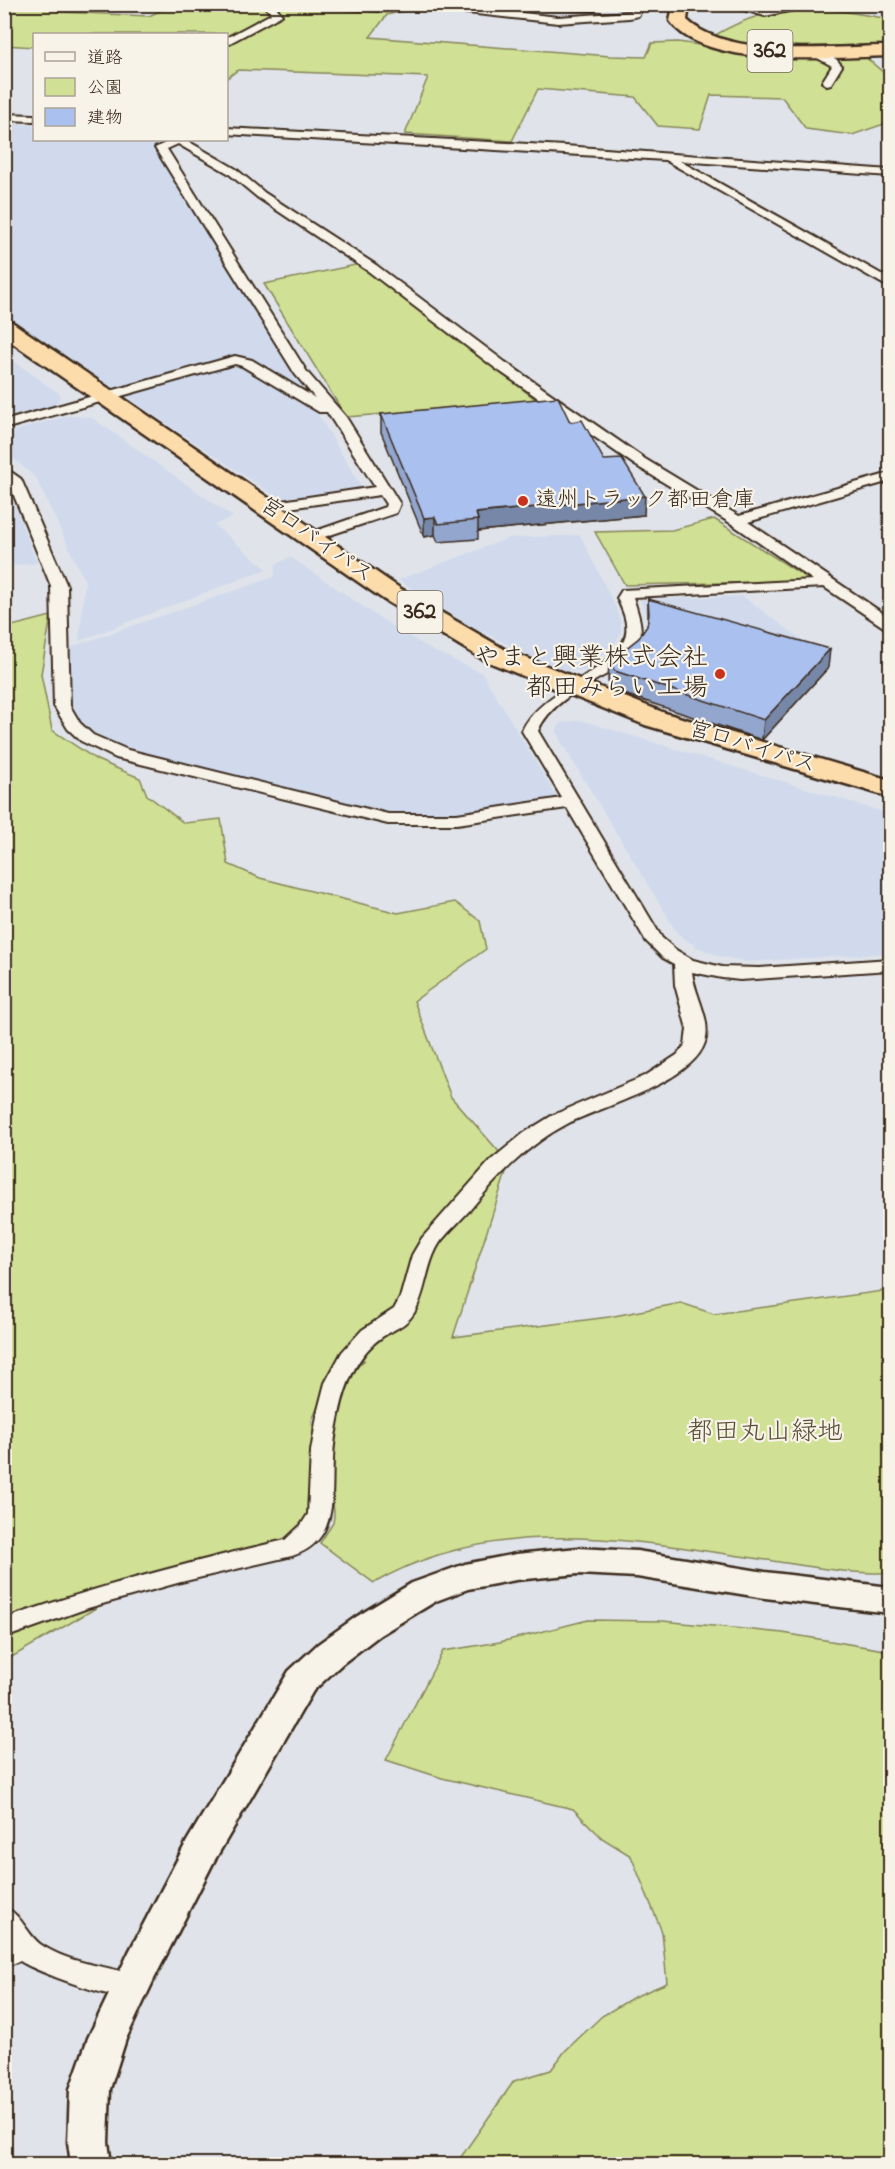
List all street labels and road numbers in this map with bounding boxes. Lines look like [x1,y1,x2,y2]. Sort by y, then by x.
road number: 362 [748,30,792,72]
street label: 宮口バイパス [253,490,379,592]
road number: 362 [398,591,442,633]
street label: 宮口バイパス [684,713,820,783]

